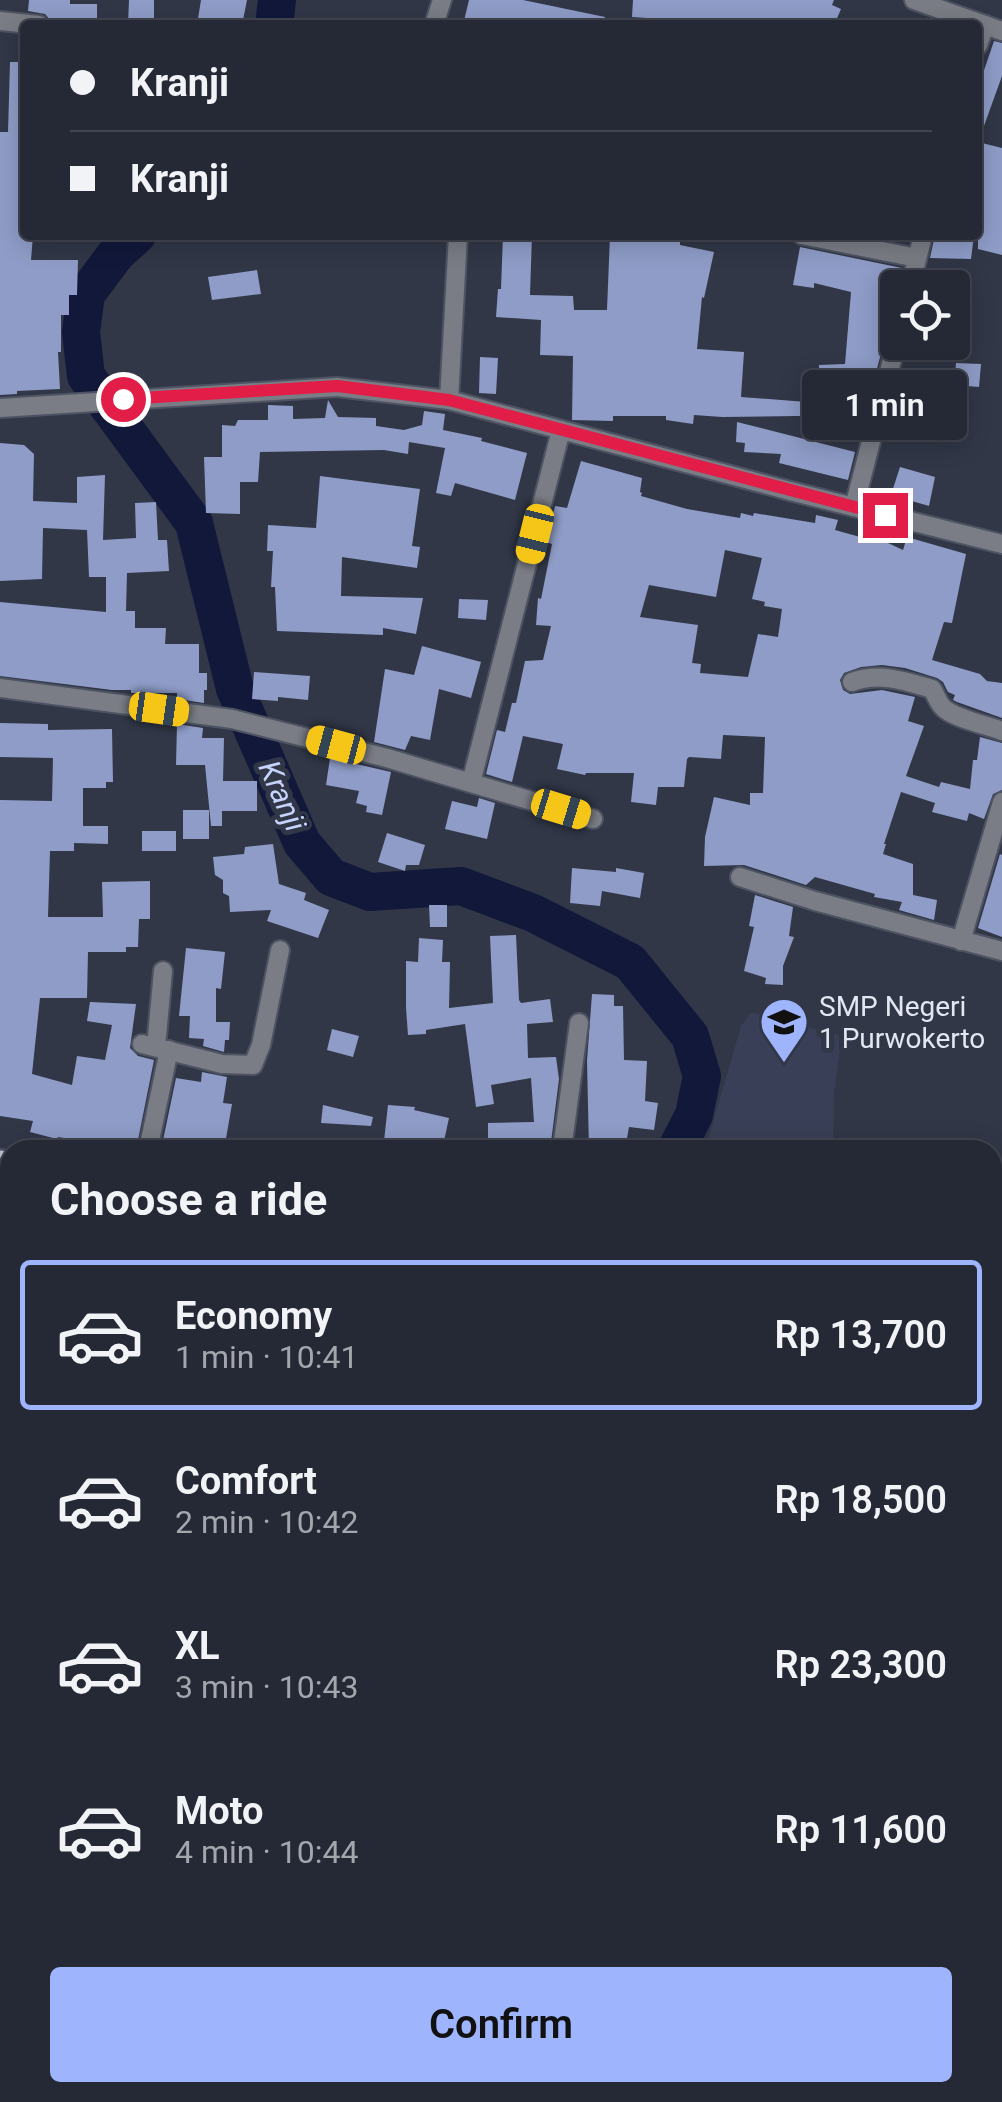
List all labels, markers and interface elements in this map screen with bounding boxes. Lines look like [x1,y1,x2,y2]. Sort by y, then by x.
text: Kranji [130,61,229,105]
text: Kranji [130,157,229,201]
map controls [880,270,970,360]
button: locate [880,270,970,360]
callout: 1 min [802,370,968,440]
route start [101,377,146,422]
text: 1 min [844,386,925,424]
route end [863,493,908,538]
car [513,501,557,567]
car [127,690,191,728]
car [303,723,369,767]
water label: Kranji [252,755,314,837]
car [528,786,594,832]
place label: SMP Negeri 1 Purwokerto [819,990,985,1055]
school or university icon: SMP Negeri 1 Purwokerto [758,996,810,1064]
text: Choose a ride [50,1173,327,1226]
icon: car [55,1290,145,1380]
text: Economy [175,1294,332,1338]
text: Rp 13,700 [775,1313,947,1357]
text: 1 min · 10:41 [175,1338,358,1376]
icon: car [55,1455,145,1545]
text: Comfort [175,1459,317,1503]
text: Rp 18,500 [775,1478,947,1522]
text: 2 min · 10:42 [175,1503,358,1541]
icon: car [55,1620,145,1710]
text: XL [175,1624,220,1668]
text: Rp 23,300 [775,1643,947,1687]
text: 3 min · 10:43 [175,1668,358,1706]
icon: car [55,1785,145,1875]
text: Moto [175,1789,264,1833]
text: Rp 11,600 [775,1808,947,1852]
text: 4 min · 10:44 [175,1833,358,1871]
button: Confirm [50,1967,952,2082]

